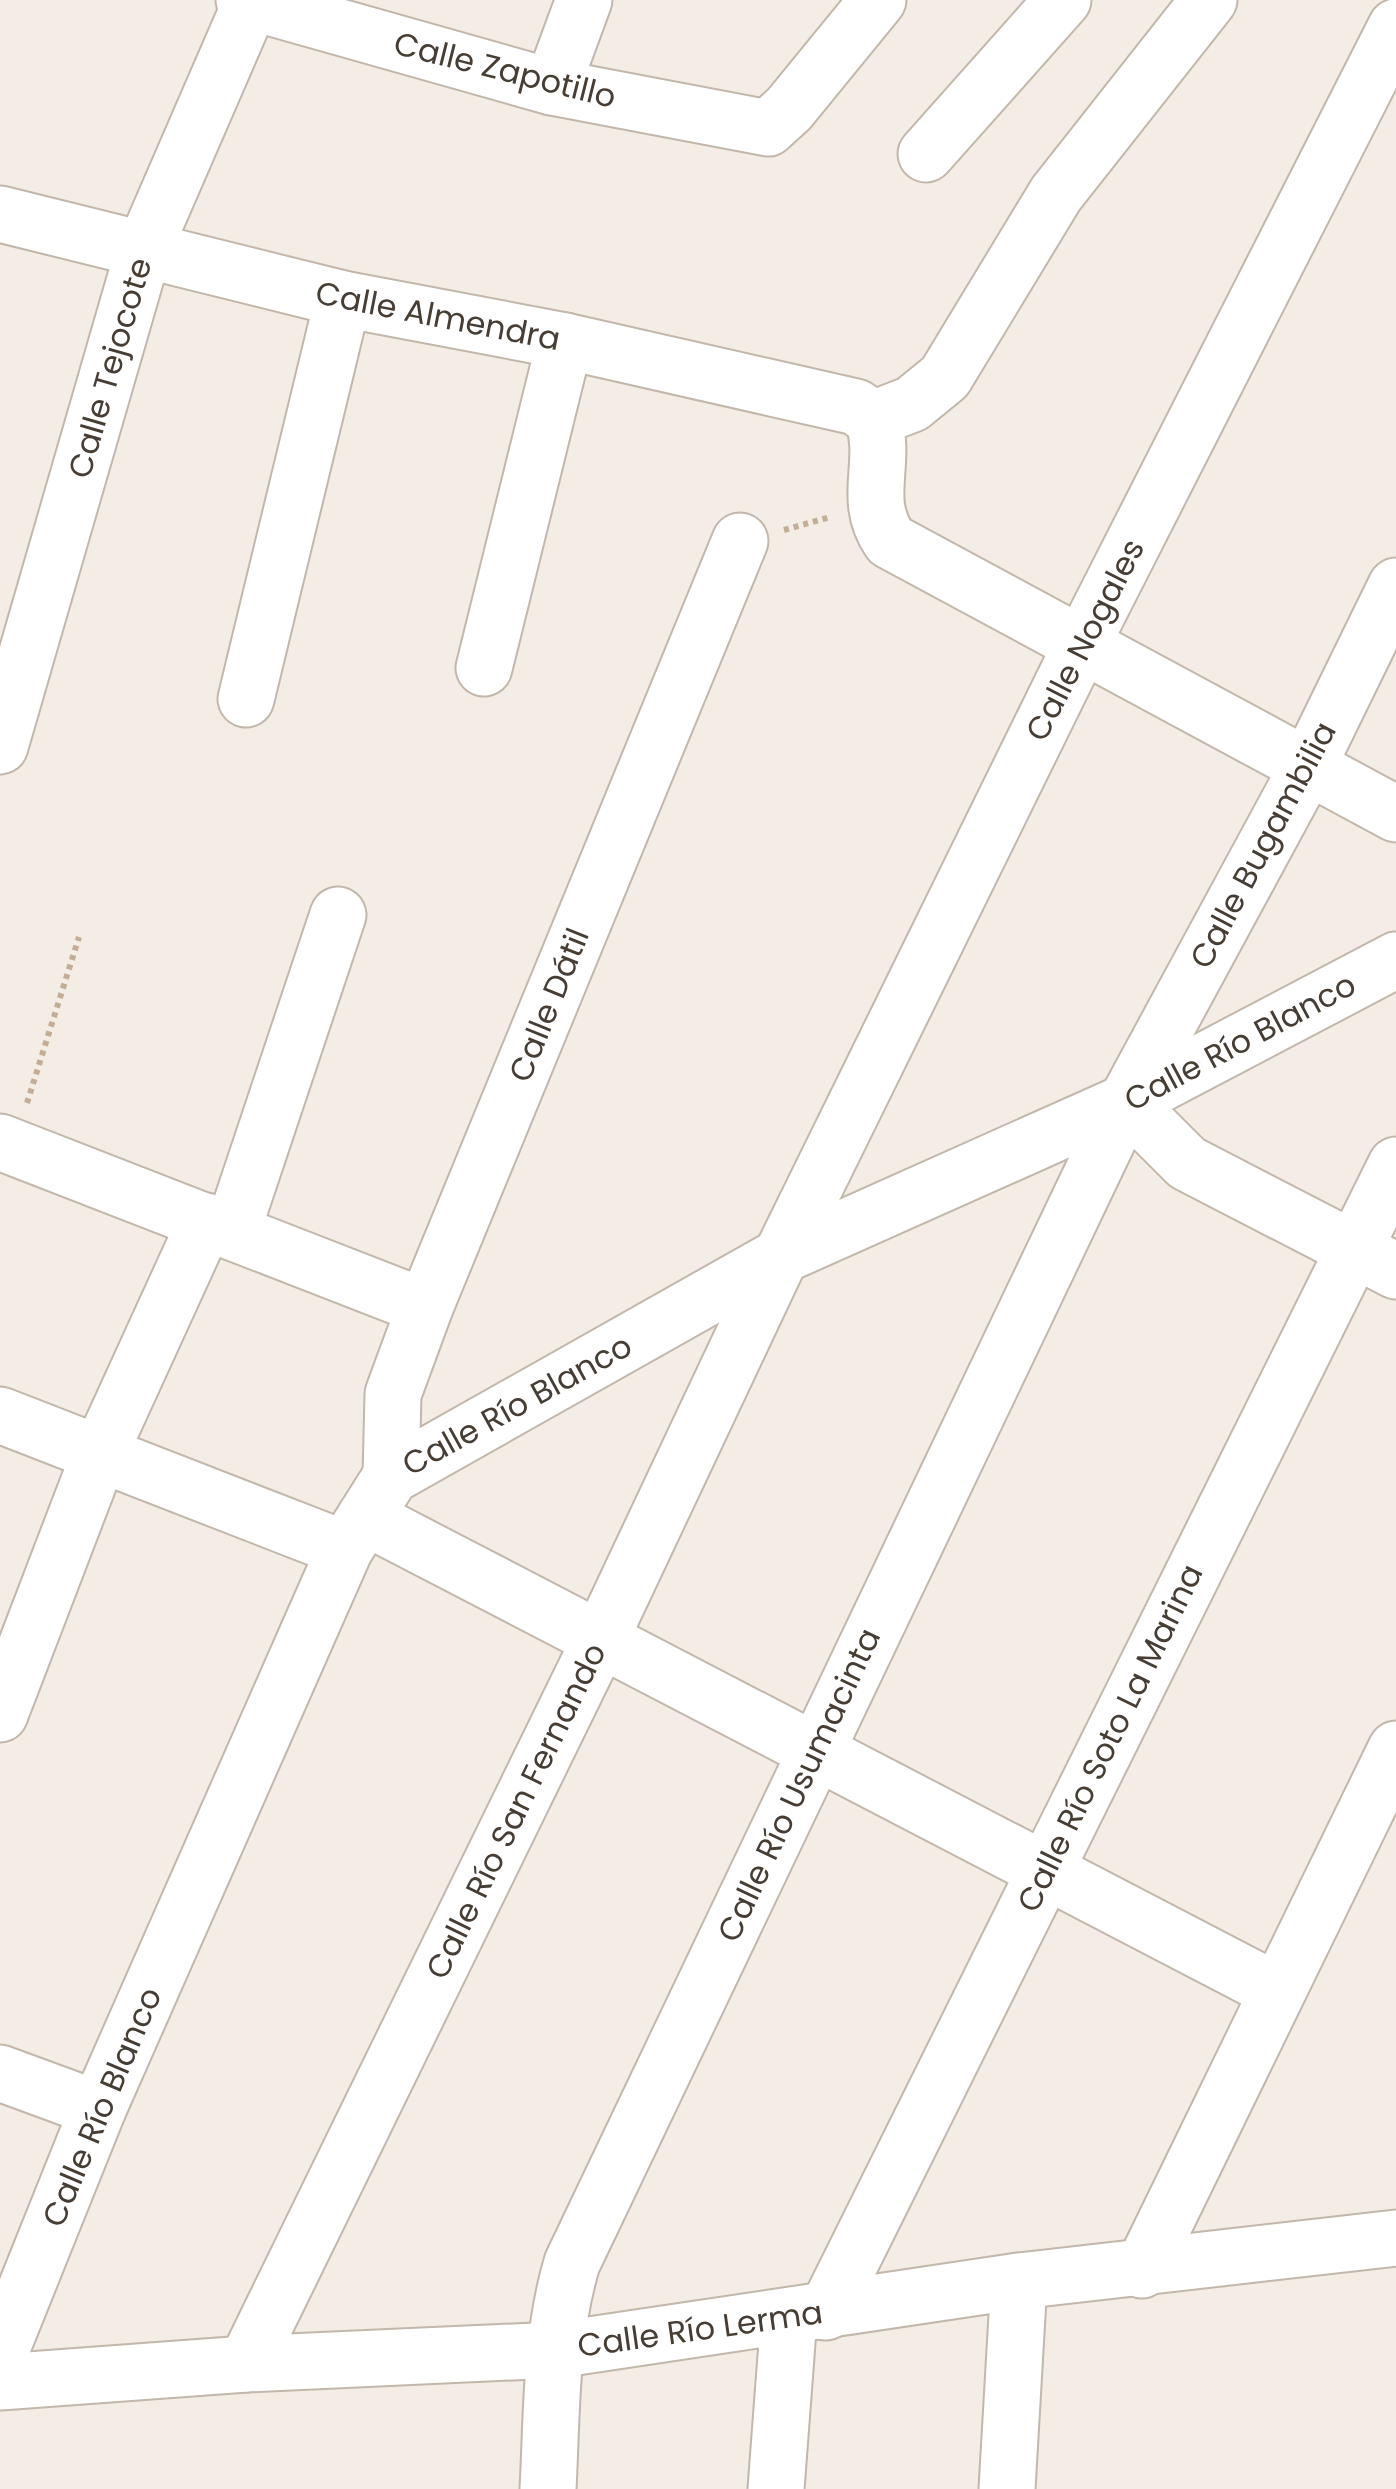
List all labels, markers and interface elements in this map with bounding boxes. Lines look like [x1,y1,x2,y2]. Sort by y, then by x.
street label: Calle Zapotillo [389,20,621,119]
street label: Calle Tejocote [57,252,162,483]
street label: Calle Almendra [312,270,564,361]
street label: Calle Nogales [1014,531,1155,748]
street label: Calle Bugambilia [1178,713,1347,976]
street label: Calle Dátil [497,921,600,1088]
street label: Calle Río Blanco [1116,962,1363,1122]
street label: Calle Río Blanco [394,1323,640,1486]
street label: Calle Río Soto La Marina [1006,1556,1213,1919]
street label: Calle Río Usumacinta [706,1621,891,1949]
street label: Calle Río San Fernando [414,1635,617,1986]
street label: Calle Río Blanco [31,1980,172,2234]
street label: Calle Río Lerma [574,2289,825,2368]

